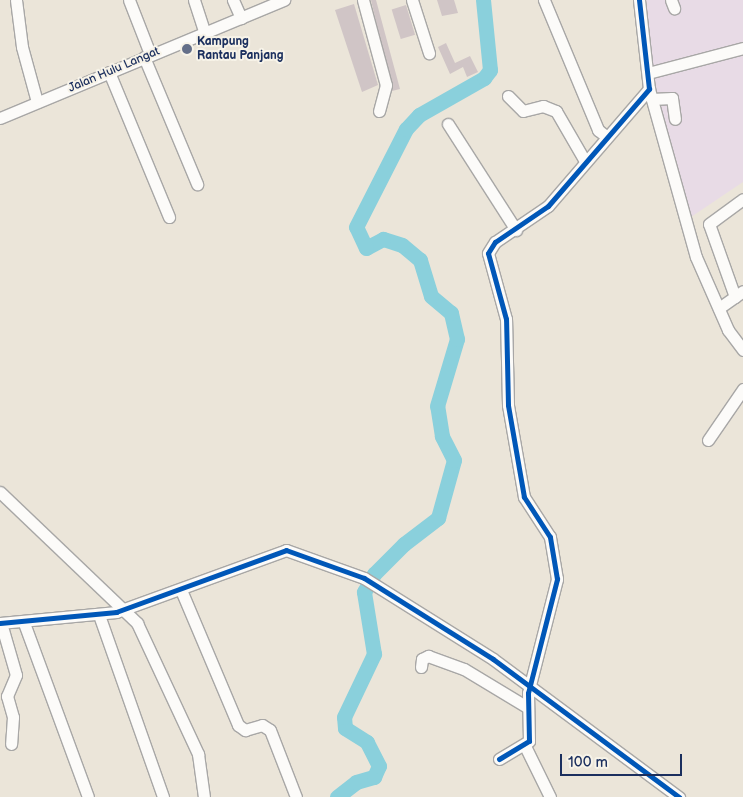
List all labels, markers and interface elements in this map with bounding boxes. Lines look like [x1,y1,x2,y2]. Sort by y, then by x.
place label: Kampung Rantau Panjang [197,35,284,63]
marker: Kampung Rantau Panjang [181,43,193,55]
street label: Jalan Hulu Langat [66,44,162,96]
scale bar [563,744,686,776]
text: 100 m [568,753,608,772]

